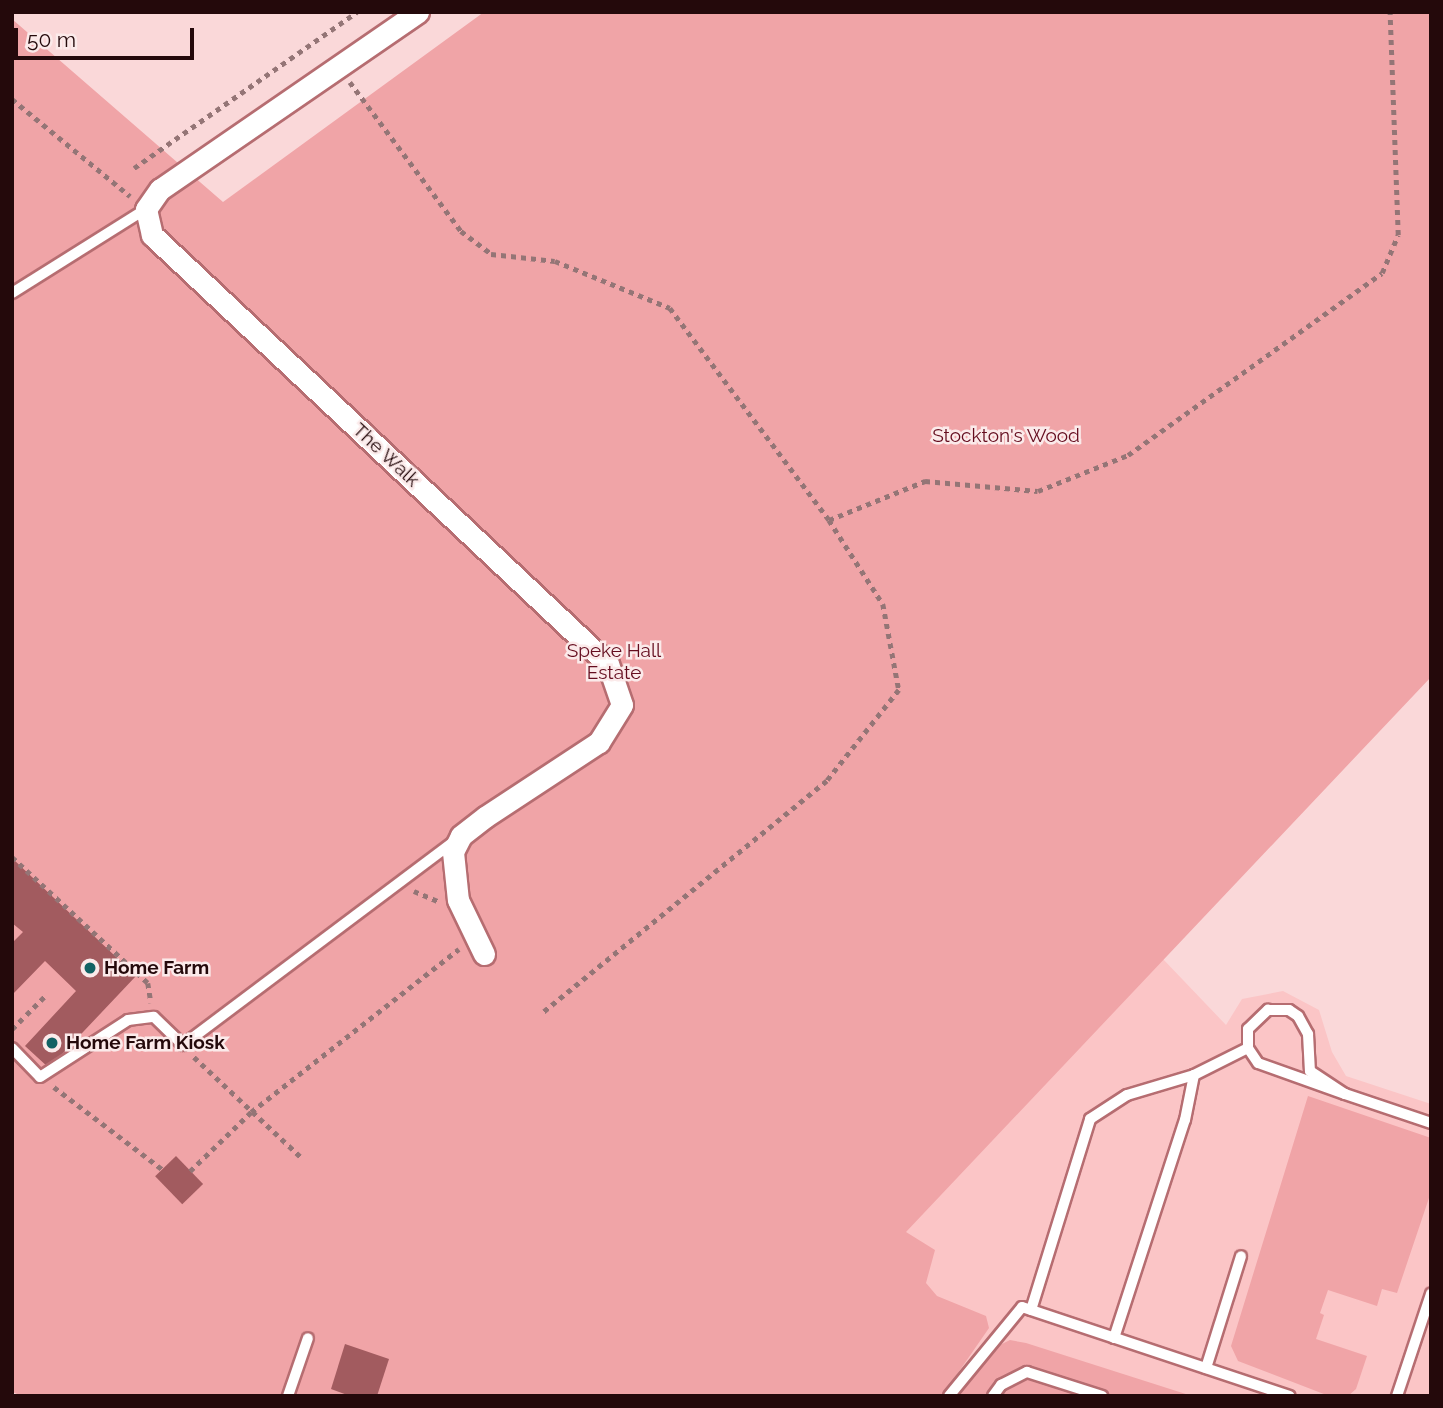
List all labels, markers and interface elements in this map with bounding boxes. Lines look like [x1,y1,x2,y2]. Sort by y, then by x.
scale bar [18,14,198,58]
text: 50 m [27,27,76,52]
street label: The Walk [348,418,424,492]
park label: Stockton's Wood [932,425,1080,447]
park label: Speke Hall Estate [567,640,661,684]
place label: Home Farm [104,957,209,979]
marker: Home Farm [82,960,98,976]
place label: Home Farm Kiosk [66,1032,225,1054]
marker: Home Farm Kiosk [44,1035,60,1051]

